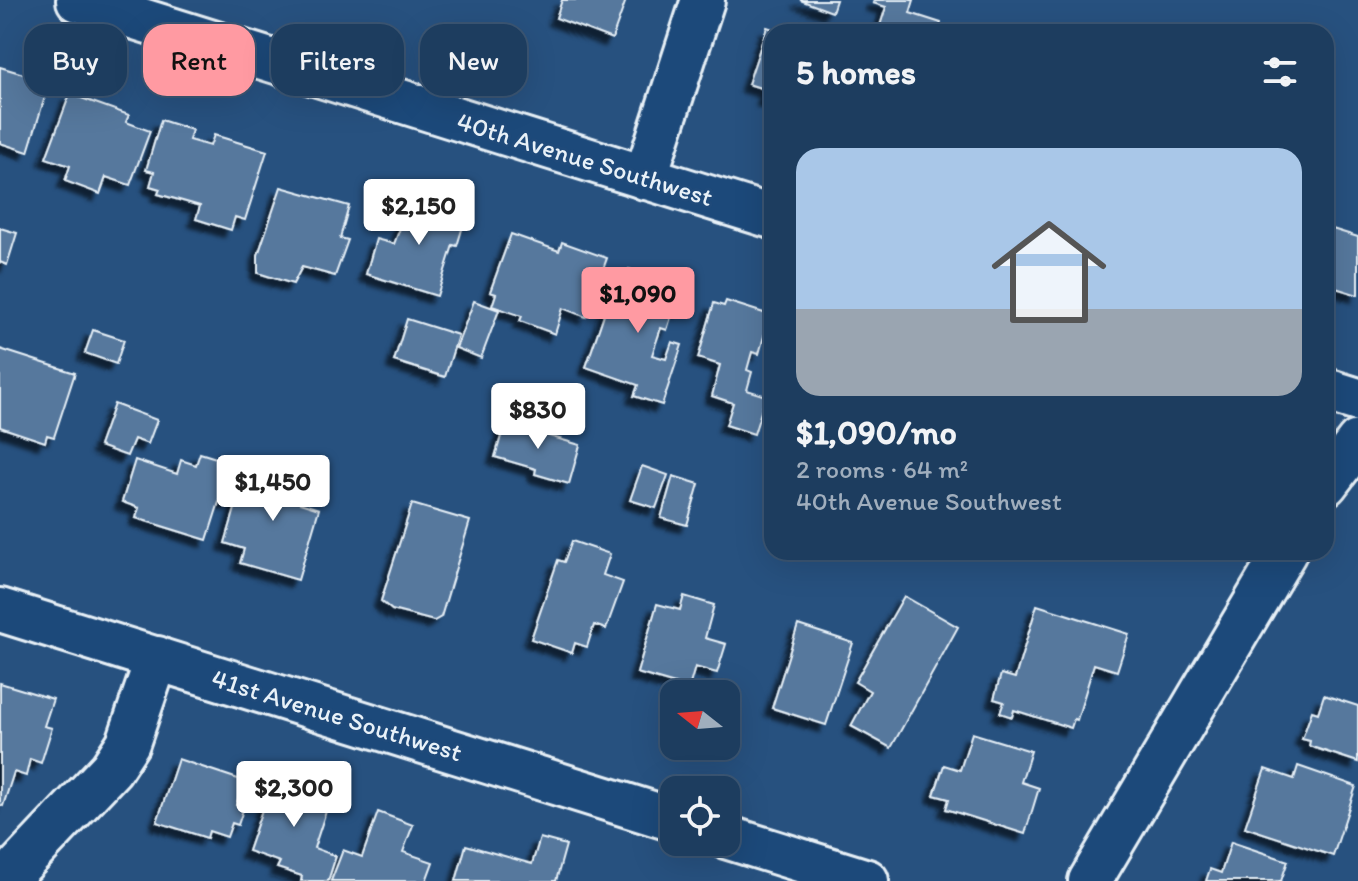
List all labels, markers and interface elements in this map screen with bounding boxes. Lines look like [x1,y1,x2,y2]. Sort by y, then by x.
chip: Buy [24,24,127,96]
chip: Rent [143,24,255,96]
chip: Filters [271,24,404,96]
chip: New [420,24,527,96]
icon: filters [1258,50,1302,94]
text: 5 homes [796,52,916,93]
street label: 40th Avenue Southwest [453,105,717,213]
pin: $2,150 [354,179,484,247]
text: $2,150 [382,189,456,221]
icon: home [977,200,1121,344]
pin: $1,090 [573,267,703,335]
text: $1,090 [599,277,677,309]
pin: $830 [491,383,585,451]
text: $830 [509,393,567,425]
text: $1,090/mo [796,412,957,453]
text: 2 rooms · 64 m² [796,453,968,485]
pin: $1,450 [208,455,338,523]
text: $1,450 [235,465,311,497]
text: 40th Avenue Southwest [796,485,1062,517]
street label: 41st Avenue Southwest [208,662,466,768]
north arrow [660,680,740,760]
map controls [660,680,740,856]
pin: $2,300 [229,761,359,829]
text: $2,300 [254,771,334,803]
button: locate [660,776,740,856]

